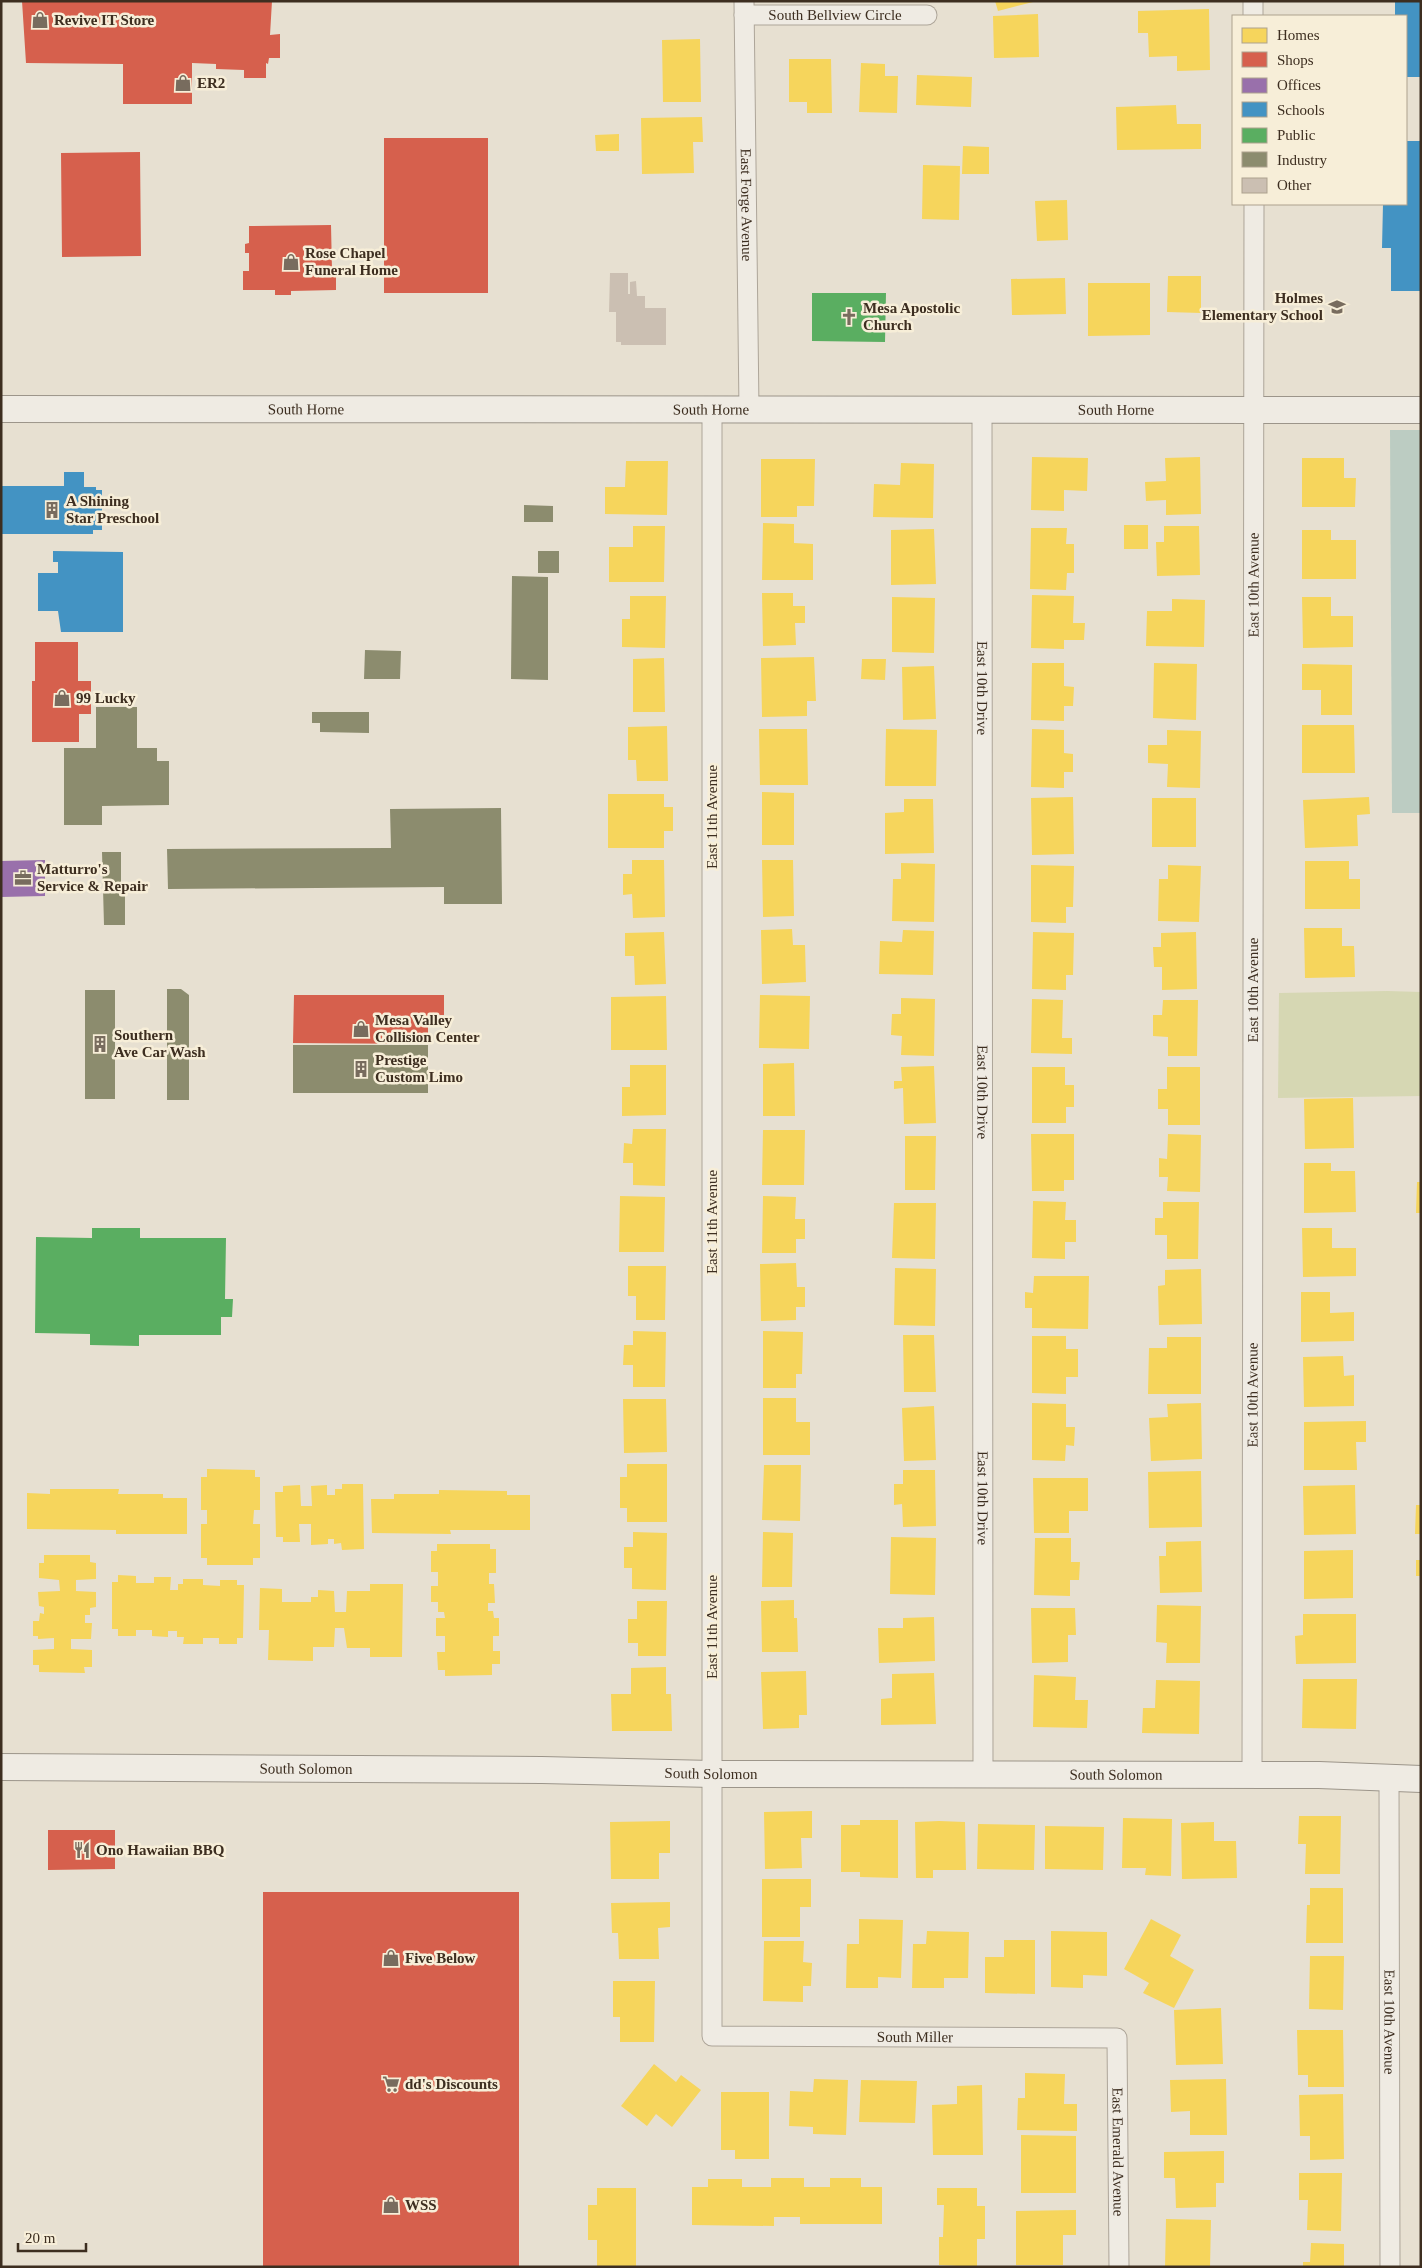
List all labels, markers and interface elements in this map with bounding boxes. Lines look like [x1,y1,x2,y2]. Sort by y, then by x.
street label: South Bellview Circle [768,7,902,23]
shop icon: Revive IT Store [30,10,50,30]
place label: Revive IT Store [54,12,155,28]
legend [1232,15,1407,205]
text: Homes [1277,27,1320,43]
text: Shops [1277,52,1314,68]
shop icon: ER2 [173,73,193,93]
place label: ER2 [197,75,225,91]
text: Offices [1277,77,1321,93]
text: Schools [1277,102,1325,118]
text: Public [1277,127,1316,143]
street label: East Forge Avenue [738,148,755,262]
text: Industry [1277,152,1327,168]
text: Other [1277,177,1311,193]
place label: Rose Chapel Funeral Home [305,245,398,278]
shop icon: Rose Chapel Funeral Home [281,252,301,272]
place label: Holmes Elementary School [1202,290,1323,323]
school or university icon: Holmes Elementary School [1327,297,1347,317]
place label: Mesa Apostolic Church [863,300,960,333]
church icon: Mesa Apostolic Church [839,307,859,327]
street label: South Horne [268,401,344,417]
street label: South Horne [673,401,749,418]
street label: South Horne [1078,402,1154,418]
place label: A Shining Star Preschool [66,493,159,526]
building icon: A Shining Star Preschool [42,500,62,520]
street label: East 10th Avenue [1245,532,1262,637]
street label: East 10th Drive [974,641,990,735]
shop icon: 99 Lucky [52,688,72,708]
place label: 99 Lucky [76,690,136,706]
street label: East 11th Avenue [704,765,720,869]
place label: Matturro's Service & Repair [37,861,148,894]
office icon: Matturro's Service & Repair [13,868,33,888]
street label: East 10th Avenue [1245,937,1261,1042]
place label: Mesa Valley Collision Center [375,1012,480,1045]
shop icon: Mesa Valley Collision Center [351,1019,371,1039]
place label: Southern Ave Car Wash [114,1027,206,1060]
building icon: Southern Ave Car Wash [90,1034,110,1054]
street label: East 10th Drive [974,1045,991,1139]
place label: Prestige Custom Limo [375,1052,463,1085]
building icon: Prestige Custom Limo [351,1059,371,1079]
street label: East 11th Avenue [704,1170,720,1274]
street label: East 10th Avenue [1244,1342,1261,1447]
street label: East 10th Drive [975,1451,991,1545]
street label: East 11th Avenue [704,1575,720,1679]
street label: South Solomon [259,1760,353,1777]
street label: South Solomon [664,1765,758,1782]
street label: South Solomon [1069,1767,1163,1783]
restaurant icon: Ono Hawaiian BBQ [72,1840,92,1860]
place label: Ono Hawaiian BBQ [96,1842,225,1858]
shop icon: Five Below [381,1948,401,1968]
place label: Five Below [405,1950,476,1966]
street label: East 10th Avenue [1381,1970,1398,2075]
street label: South Miller [877,2029,953,2045]
supermarket icon: dd's Discounts [381,2074,401,2094]
place label: dd's Discounts [405,2076,498,2092]
street label: East Emerald Avenue [1109,2087,1127,2217]
shop icon: WSS [381,2195,401,2215]
place label: WSS [405,2197,437,2213]
scale bar [18,2220,85,2252]
text: 20 m [25,2230,56,2246]

